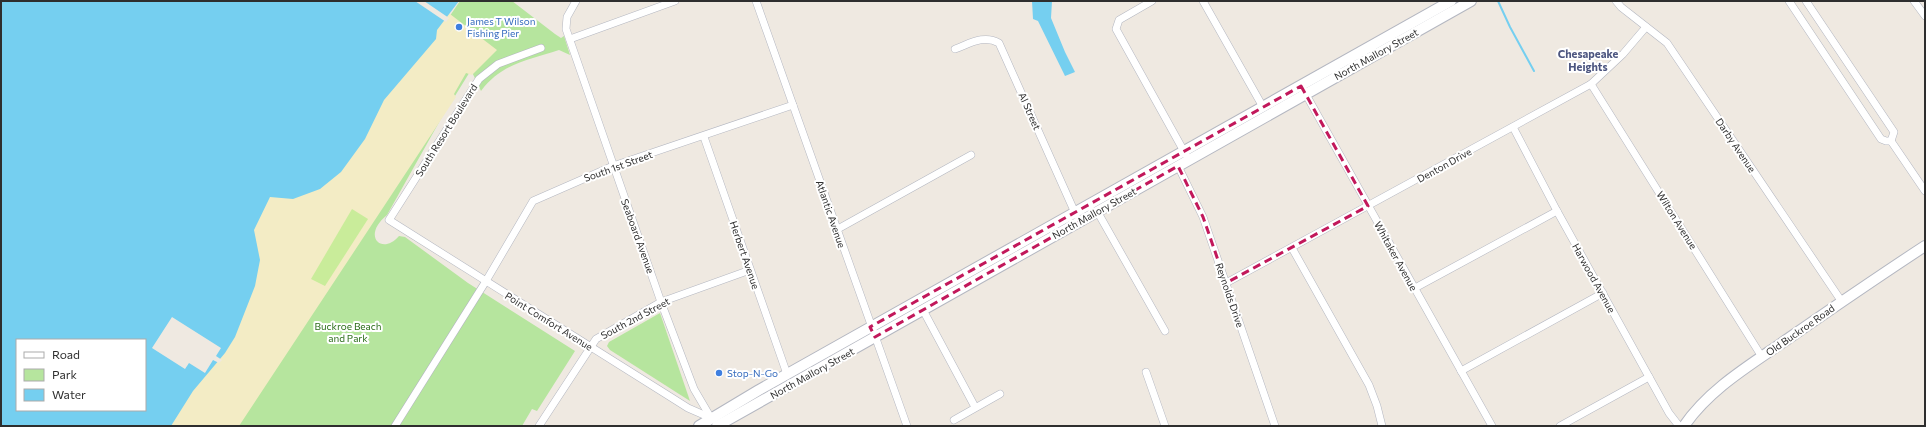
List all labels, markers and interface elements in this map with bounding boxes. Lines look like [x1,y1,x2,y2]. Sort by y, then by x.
place label: James T Wilson Fishing Pier [467,15,536,39]
marker: James T Wilson Fishing Pier [454,22,464,32]
street label: North Mallory Street [1332,26,1420,82]
district label: Chesapeake Heights [1558,47,1618,73]
street label: South Resort Boulevard [413,81,480,179]
street label: Al Street [1016,90,1044,132]
street label: Darby Avenue [1713,116,1759,174]
street label: Denton Drive [1415,145,1473,185]
street label: South 1st Street [582,148,654,184]
street label: Atlantic Avenue [814,178,848,250]
street label: North Mallory Street [1050,185,1138,241]
street label: Wilton Avenue [1654,189,1700,251]
street label: Seaboard Avenue [619,197,657,275]
street label: Herbert Avenue [728,219,762,291]
street label: Whitaker Avenue [1372,219,1420,293]
street label: Harwood Avenue [1570,241,1618,315]
street label: Reynolds Drive [1213,261,1247,329]
street label: Point Comfort Avenue [503,289,595,353]
street label: South 2nd Street [598,295,672,341]
street label: Old Buckroe Road [1763,302,1837,358]
park label: Buckroe Beach and Park [314,320,382,344]
legend [16,339,146,411]
street label: North Mallory Street [768,345,856,401]
text: Road [52,347,80,361]
text: Park [52,367,78,381]
place label: Stop-N-Go [727,367,778,379]
marker: Stop-N-Go [714,368,724,378]
text: Water [52,387,86,401]

